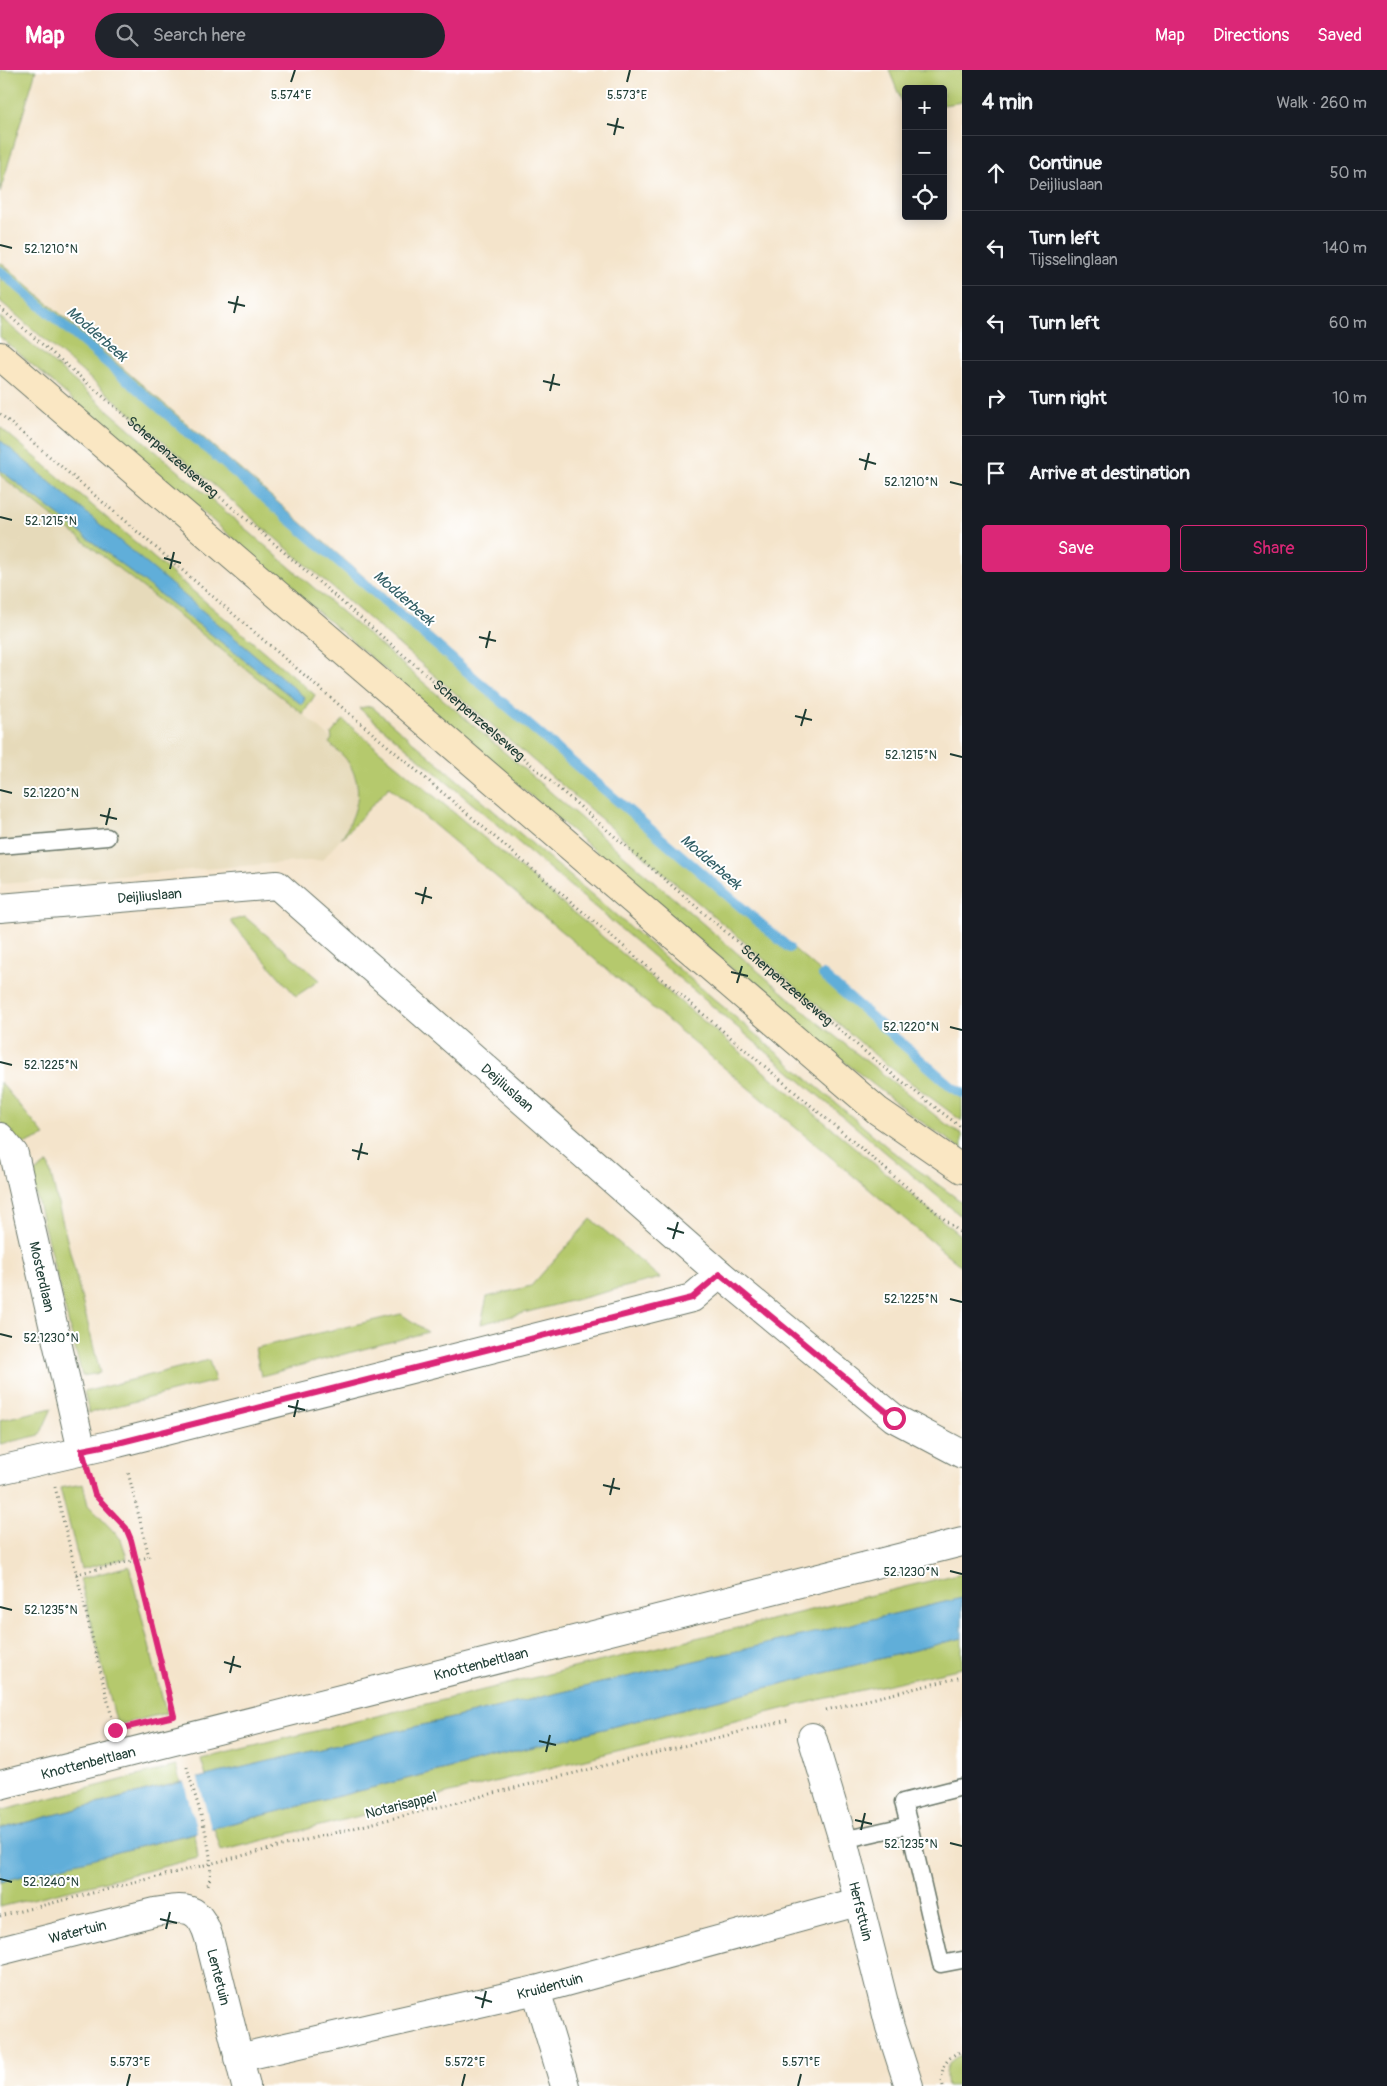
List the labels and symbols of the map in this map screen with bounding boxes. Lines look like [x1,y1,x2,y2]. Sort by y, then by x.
text: 5.574°E [271,88,311,103]
text: 5.573°E [607,88,647,103]
text: 52.1210°N [24,242,78,257]
water label: Modderbeek [62,303,132,367]
street label: Scherpenzeelseweg [123,413,222,501]
text: 52.1210°N [884,475,938,490]
text: 52.1215°N [25,514,77,529]
water label: Modderbeek [369,567,439,631]
street label: Scherpenzeelseweg [429,676,528,765]
text: 52.1215°N [885,748,937,763]
text: 52.1220°N [23,786,79,801]
water label: Modderbeek [676,831,746,895]
street label: Deijliuslaan [117,885,183,907]
street label: Scherpenzeelseweg [737,941,836,1029]
text: 52.1220°N [883,1020,939,1035]
text: 52.1225°N [24,1058,78,1073]
street label: Deijliuslaan [477,1060,537,1116]
street label: Mosterdlaan [25,1240,58,1314]
text: 52.1225°N [884,1292,938,1307]
text: 52.1230°N [23,1331,79,1346]
route start [883,1407,906,1430]
text: 52.1230°N [883,1565,939,1580]
text: 52.1235°N [24,1603,78,1618]
street label: Knottenbeltlaan [432,1644,530,1684]
route end [104,1719,127,1742]
street label: Knottenbeltlaan [39,1743,137,1783]
street label: Notarisappel [364,1788,439,1823]
text: 52.1235°N [884,1837,938,1852]
text: 52.1240°N [23,1875,79,1890]
street label: Herfsttuin [845,1880,876,1943]
street label: Watertuin [47,1916,108,1947]
street label: Lentetuin [203,1947,234,2007]
street label: Kruidentuin [515,1970,585,2003]
text: 5.573°E [110,2055,150,2070]
text: 5.572°E [445,2055,485,2070]
text: 5.571°E [782,2055,820,2070]

